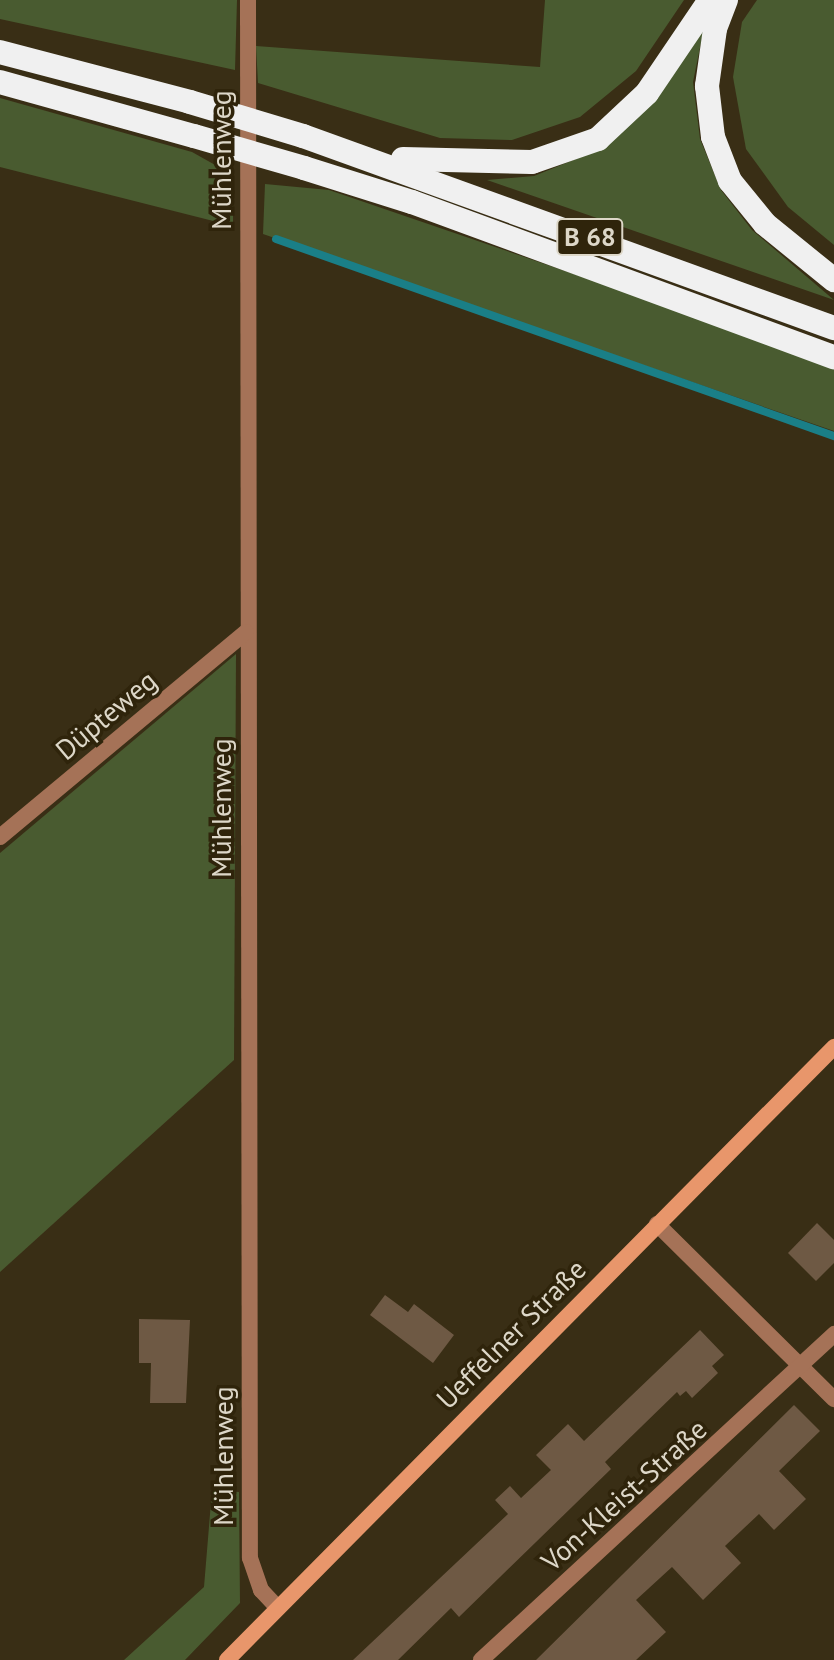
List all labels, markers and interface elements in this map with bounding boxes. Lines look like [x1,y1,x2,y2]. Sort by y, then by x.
street label: Mühlenweg [204,90,238,230]
road number: B 68 [556,215,624,259]
street label: Düpteweg [49,663,163,767]
street label: Mühlenweg [204,738,238,878]
street label: Ueffelner Straße [429,1252,593,1416]
street label: Mühlenweg [206,1386,240,1526]
street label: Von-Kleist-Straße [534,1412,714,1578]

